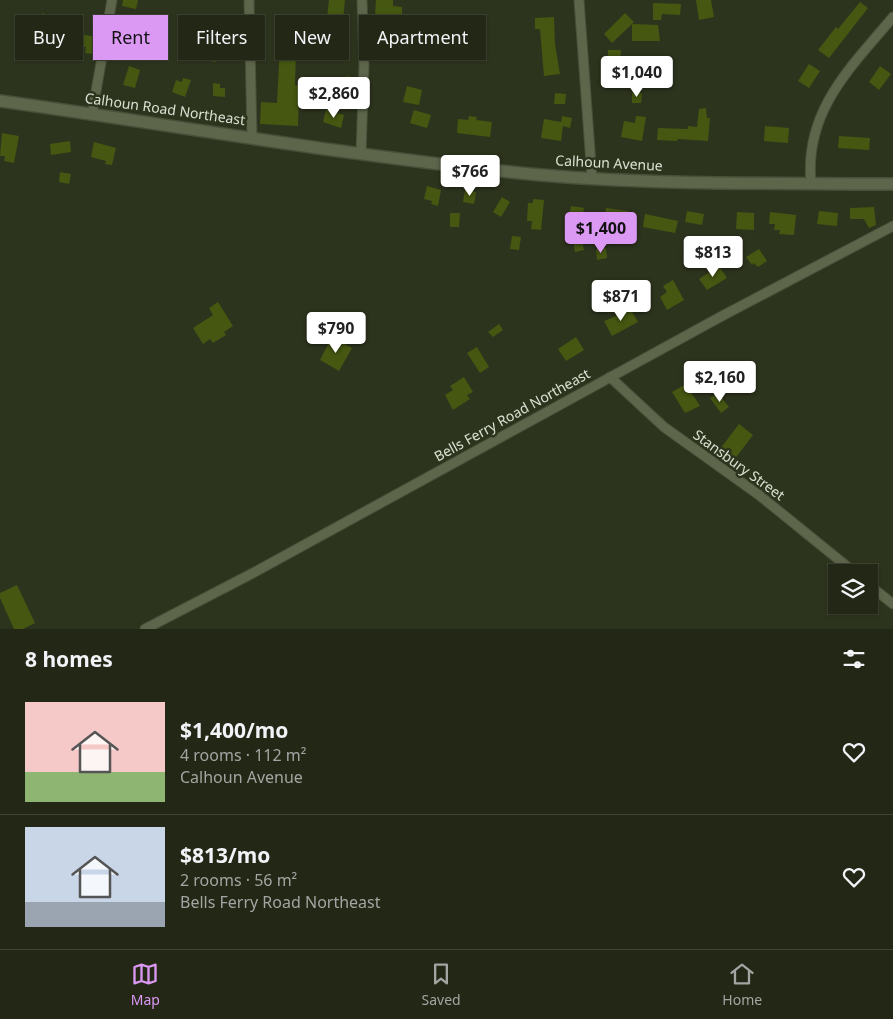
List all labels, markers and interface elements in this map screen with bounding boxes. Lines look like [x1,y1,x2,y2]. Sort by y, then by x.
chip: Buy [15,15,83,60]
chip: Rent [93,15,168,60]
chip: Filters [178,15,265,60]
chip: New [275,15,349,60]
chip: Apartment [359,15,486,60]
pin: $1,040 [596,56,678,98]
text: $1,040 [612,61,662,83]
pin: $2,860 [293,76,375,119]
text: $2,860 [309,82,359,104]
street label: Calhoun Road Northeast [84,88,246,129]
street label: Calhoun Avenue [555,150,663,175]
pin: $766 [440,154,500,197]
text: $766 [452,160,488,182]
pin: $1,400 [560,212,642,254]
text: $1,400 [576,217,626,239]
pin: $813 [683,236,743,278]
text: $813 [695,241,731,263]
pin: $871 [591,280,651,322]
text: $871 [603,285,639,307]
pin: $790 [306,312,366,354]
text: $790 [318,317,354,339]
pin: $2,160 [679,360,761,403]
street label: Bells Ferry Road Northeast [430,364,593,465]
text: $2,160 [695,366,745,388]
street label: Stansbury Street [690,425,789,504]
map controls [828,564,878,614]
button: layers [828,564,878,614]
text: 8 homes [25,645,113,673]
icon: filters [840,645,868,673]
text: $1,400/mo [180,716,288,744]
icon: home [65,722,125,782]
icon: heart [840,738,868,766]
text: 4 rooms · 112 m² [180,744,306,766]
text: Calhoun Avenue [180,766,303,788]
text: $813/mo [180,841,270,869]
icon: home [65,847,125,907]
icon: heart [840,863,868,891]
text: 2 rooms · 56 m² [180,869,297,891]
text: Bells Ferry Road Northeast [180,891,381,913]
tab: Map [131,960,160,1009]
tab: Saved [422,960,461,1009]
tab: Home [722,960,762,1009]

